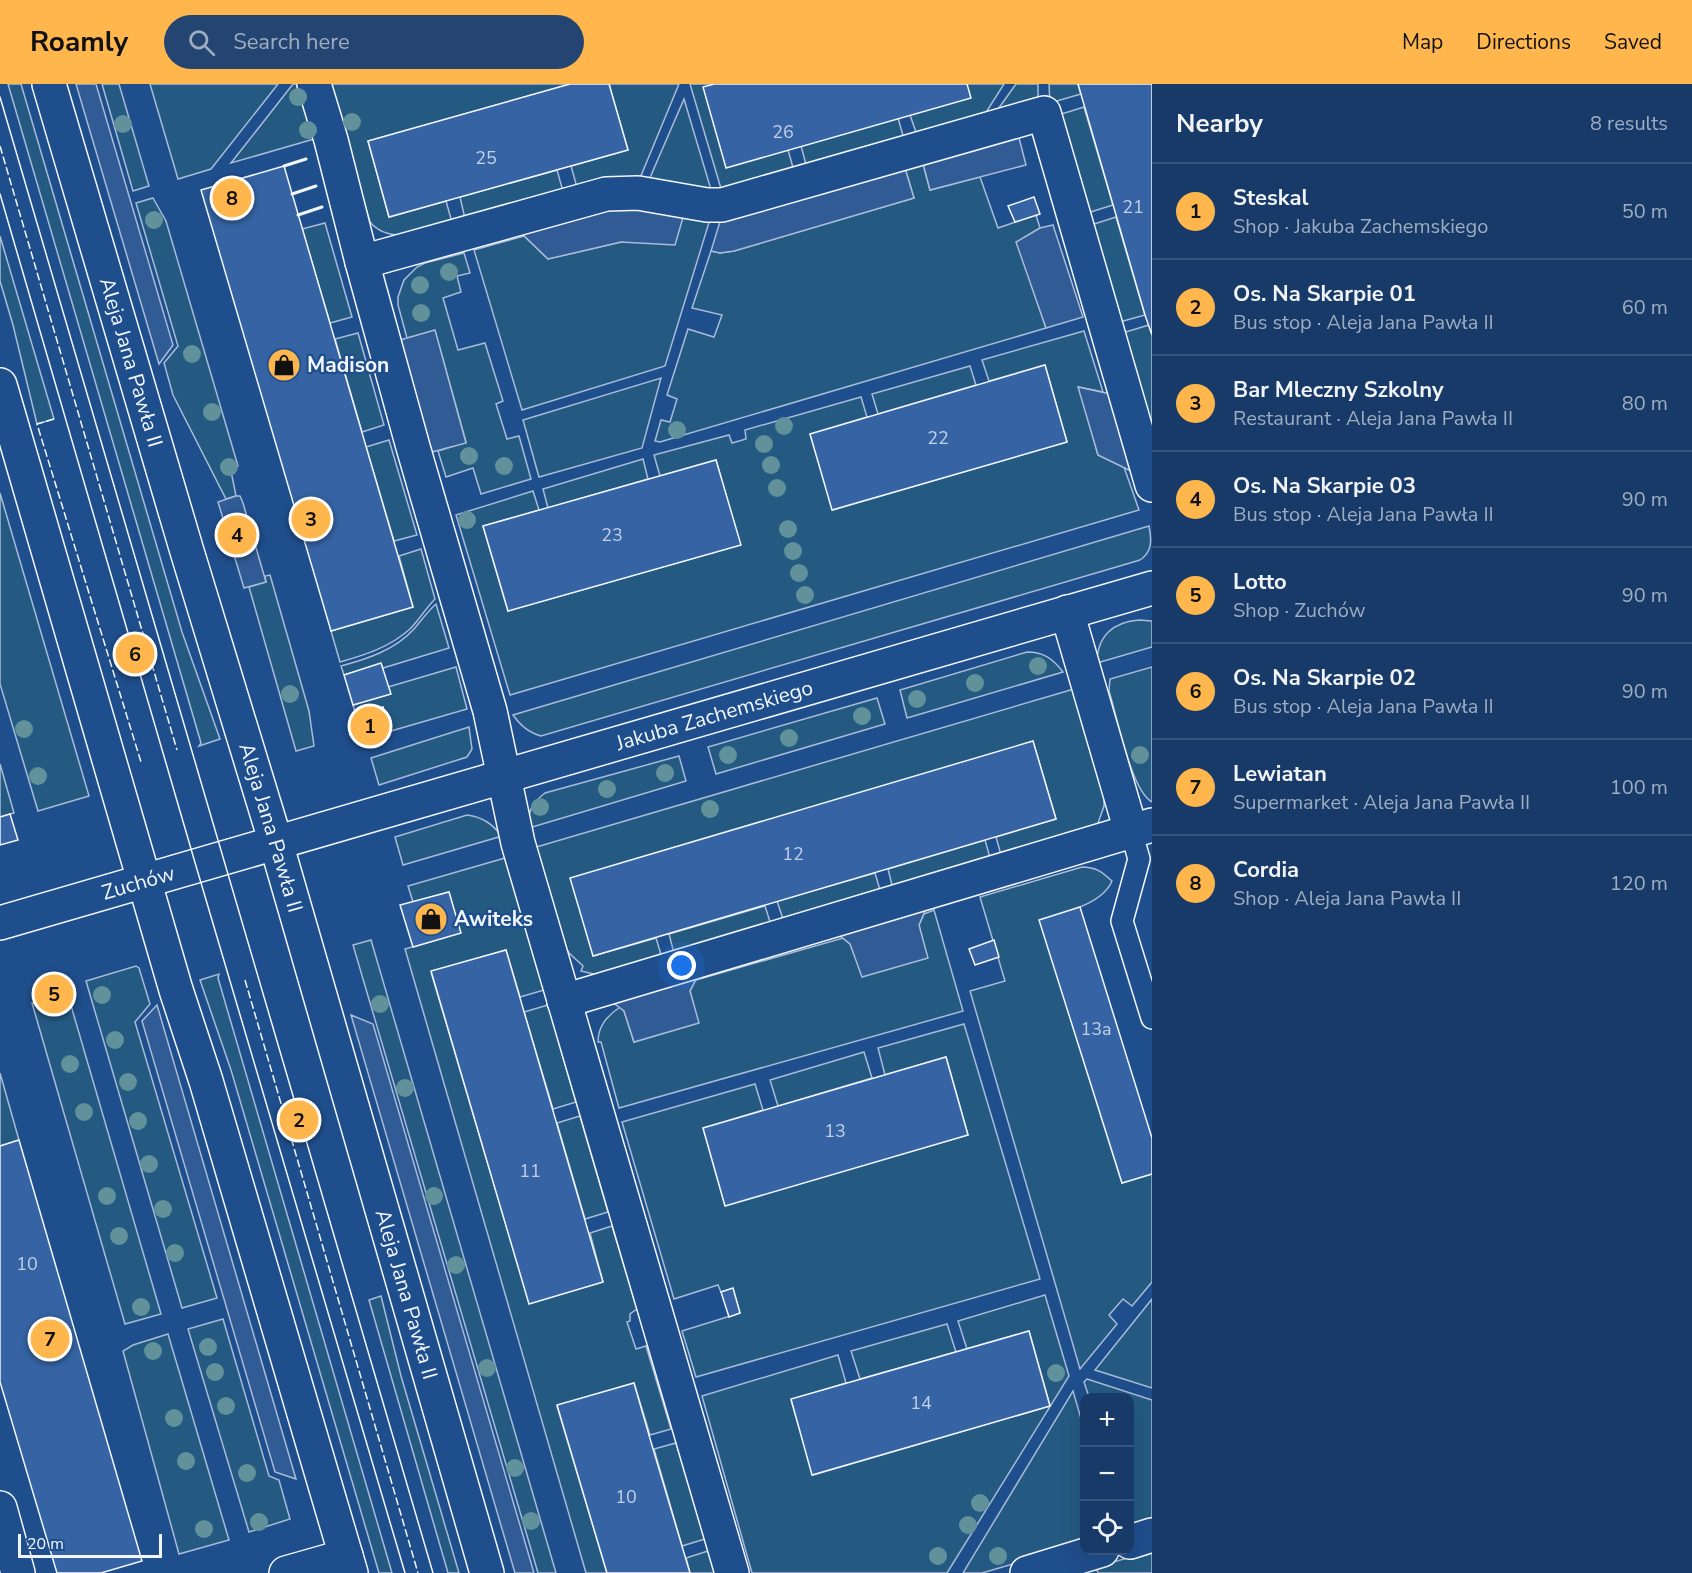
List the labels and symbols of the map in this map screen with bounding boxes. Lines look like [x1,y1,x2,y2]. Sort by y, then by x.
house number: 26 [772,120,794,144]
house number: 25 [475,146,497,170]
pin: 8 [212,176,252,220]
house number: 21 [1122,195,1144,219]
street label: Aleja Jana Pawła II [93,274,169,450]
shop icon: Madison [266,347,302,383]
place label: Madison [307,351,389,379]
house number: 22 [927,426,949,450]
pin: 3 [292,496,330,542]
pin: 4 [218,512,256,558]
house number: 23 [601,523,623,547]
pin: 6 [116,632,154,676]
street label: Jakuba Zachemskiego [612,673,816,757]
pin: 1 [350,704,389,748]
street label: Aleja Jana Pawła II [232,739,309,916]
house number: 12 [782,842,804,866]
street label: Zuchów [98,859,178,907]
shop icon: Awiteks [413,901,449,937]
place label: Awiteks [454,905,533,933]
your location [667,951,696,980]
pin: 5 [34,972,74,1016]
house number: 13a [1080,1017,1112,1041]
pin: 2 [280,1098,318,1142]
house number: 13 [824,1119,846,1143]
house number: 11 [519,1159,541,1183]
street label: Aleja Jana Pawła II [369,1206,444,1383]
house number: 10 [16,1252,38,1276]
pin: 7 [31,1316,70,1362]
house number: 14 [910,1391,932,1415]
house number: 10 [615,1485,637,1509]
scale bar [18,1531,162,1558]

